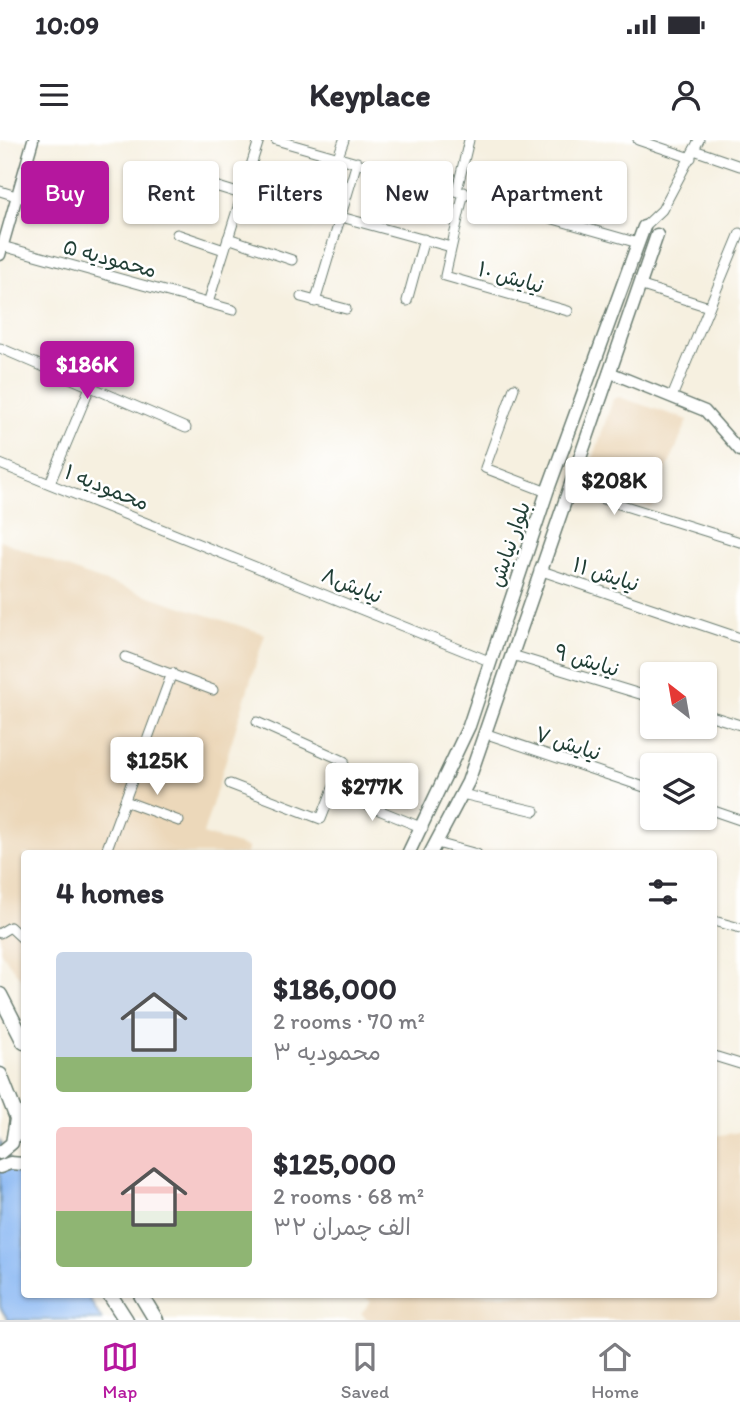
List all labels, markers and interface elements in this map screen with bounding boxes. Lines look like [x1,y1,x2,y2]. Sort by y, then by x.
text: 10:09 [35,9,99,41]
icon: menu [35,76,73,114]
text: Keyplace [309,76,431,114]
icon: person [667,76,705,114]
chip: Buy [21,161,109,224]
chip: Rent [123,161,219,224]
chip: Filters [233,161,347,224]
chip: New [361,161,453,224]
chip: Apartment [467,161,627,224]
street label: ۵ محمودیه [60,234,160,283]
street label: نیایش ۱۰ [475,256,547,298]
pin: $186K [38,342,136,401]
text: $186K [56,350,118,378]
pin: $208K [565,458,663,517]
street label: ۱ محمودیه [61,459,153,516]
text: $208K [581,466,647,494]
street label: بلوار نیایش [483,498,536,590]
street label: نیایش ۱۱ [570,552,642,596]
street label: نیایش۸ [318,562,386,608]
street label: نیایش ۹ [552,638,622,682]
north arrow [640,662,718,738]
map controls [640,662,717,830]
street label: نیایش ۷ [532,721,604,765]
pin: $125K [108,738,206,797]
text: $125K [126,746,188,774]
button: layers [640,753,717,830]
pin: $277K [323,764,421,823]
text: $277K [341,772,403,800]
icon: filters [644,873,682,911]
text: 4 homes [56,874,164,911]
text: $186,000 [273,970,397,1007]
icon: home [112,980,196,1064]
text: 2 rooms · 70 m² [273,1007,425,1035]
text: ۳ محمودیه [273,1038,381,1066]
text: $125,000 [273,1145,396,1182]
icon: home [112,1155,196,1239]
text: 2 rooms · 68 m² [273,1182,424,1210]
text: ۳۲ الف چمران [273,1213,411,1241]
tab: Map [101,1338,139,1403]
tab: Saved [341,1338,389,1403]
tab: Home [591,1338,639,1403]

